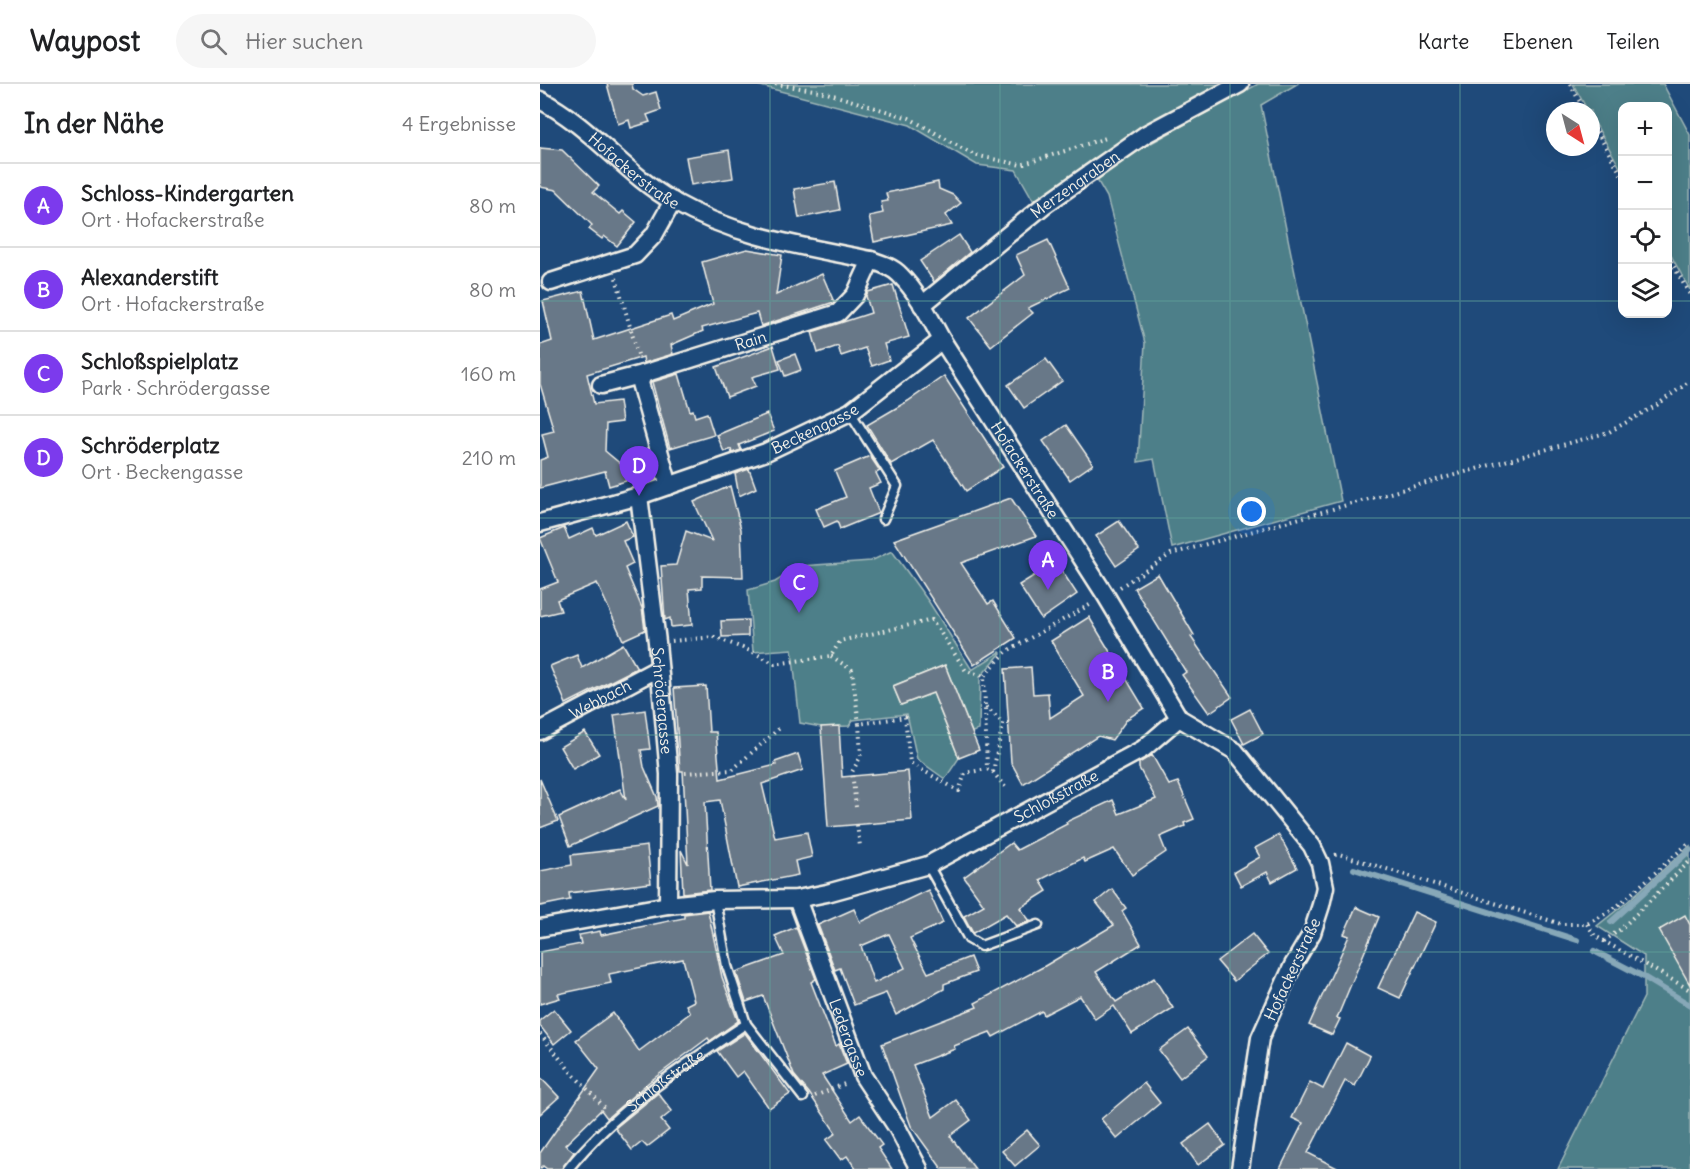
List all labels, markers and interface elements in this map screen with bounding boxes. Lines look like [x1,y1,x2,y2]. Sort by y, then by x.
search box [176,14,596,68]
text: Waypost [30,23,140,59]
icon: search [197,25,230,58]
text: Hier suchen [245,27,363,55]
text: Karte [1418,28,1469,55]
text: Ebenen [1502,28,1573,55]
text: Teilen [1606,28,1660,55]
north arrow [1546,102,1600,156]
map controls [1618,102,1672,318]
button: + [1618,102,1672,156]
text: In der Nähe [24,107,164,140]
text: 4 Ergebnisse [402,111,516,136]
street label: Hofackerstraße [584,128,683,213]
street label: Merzengraben [1026,146,1123,222]
button: − [1618,156,1672,210]
text: Schloss-Kindergarten [81,179,294,207]
text: A [37,193,50,218]
text: 80 m [469,193,516,218]
text: Ort · Hofackerstraße [81,207,264,232]
button: locate [1618,210,1672,264]
text: Alexanderstift [81,263,218,291]
button: layers [1618,264,1672,318]
text: B [37,277,50,302]
text: 80 m [469,277,516,302]
text: Ort · Hofackerstraße [81,291,264,316]
street label: Rain [732,326,769,355]
text: Schloßspielplatz [81,347,238,375]
text: C [37,361,50,386]
text: 160 m [461,361,516,386]
text: Park · Schrödergasse [81,375,270,400]
street label: Beckengasse [768,399,863,458]
street label: Hofackerstraße [987,418,1064,522]
text: Schröderplatz [81,431,220,459]
text: D [36,445,51,470]
text: 210 m [462,445,516,470]
pin: D [620,446,658,496]
text: Ort · Beckengasse [81,459,243,484]
your location [1237,497,1266,526]
pin: A [1028,540,1068,590]
pin: C [780,564,818,613]
street label: Schrödergasse [648,646,677,755]
pin: B [1088,652,1128,702]
street label: Webbach [566,675,634,724]
street label: Schloßstraße [1010,765,1102,827]
street label: Hofackerstraße [1259,914,1325,1024]
street label: Ledergasse [825,996,872,1080]
street label: Schloßstraße [622,1045,708,1116]

